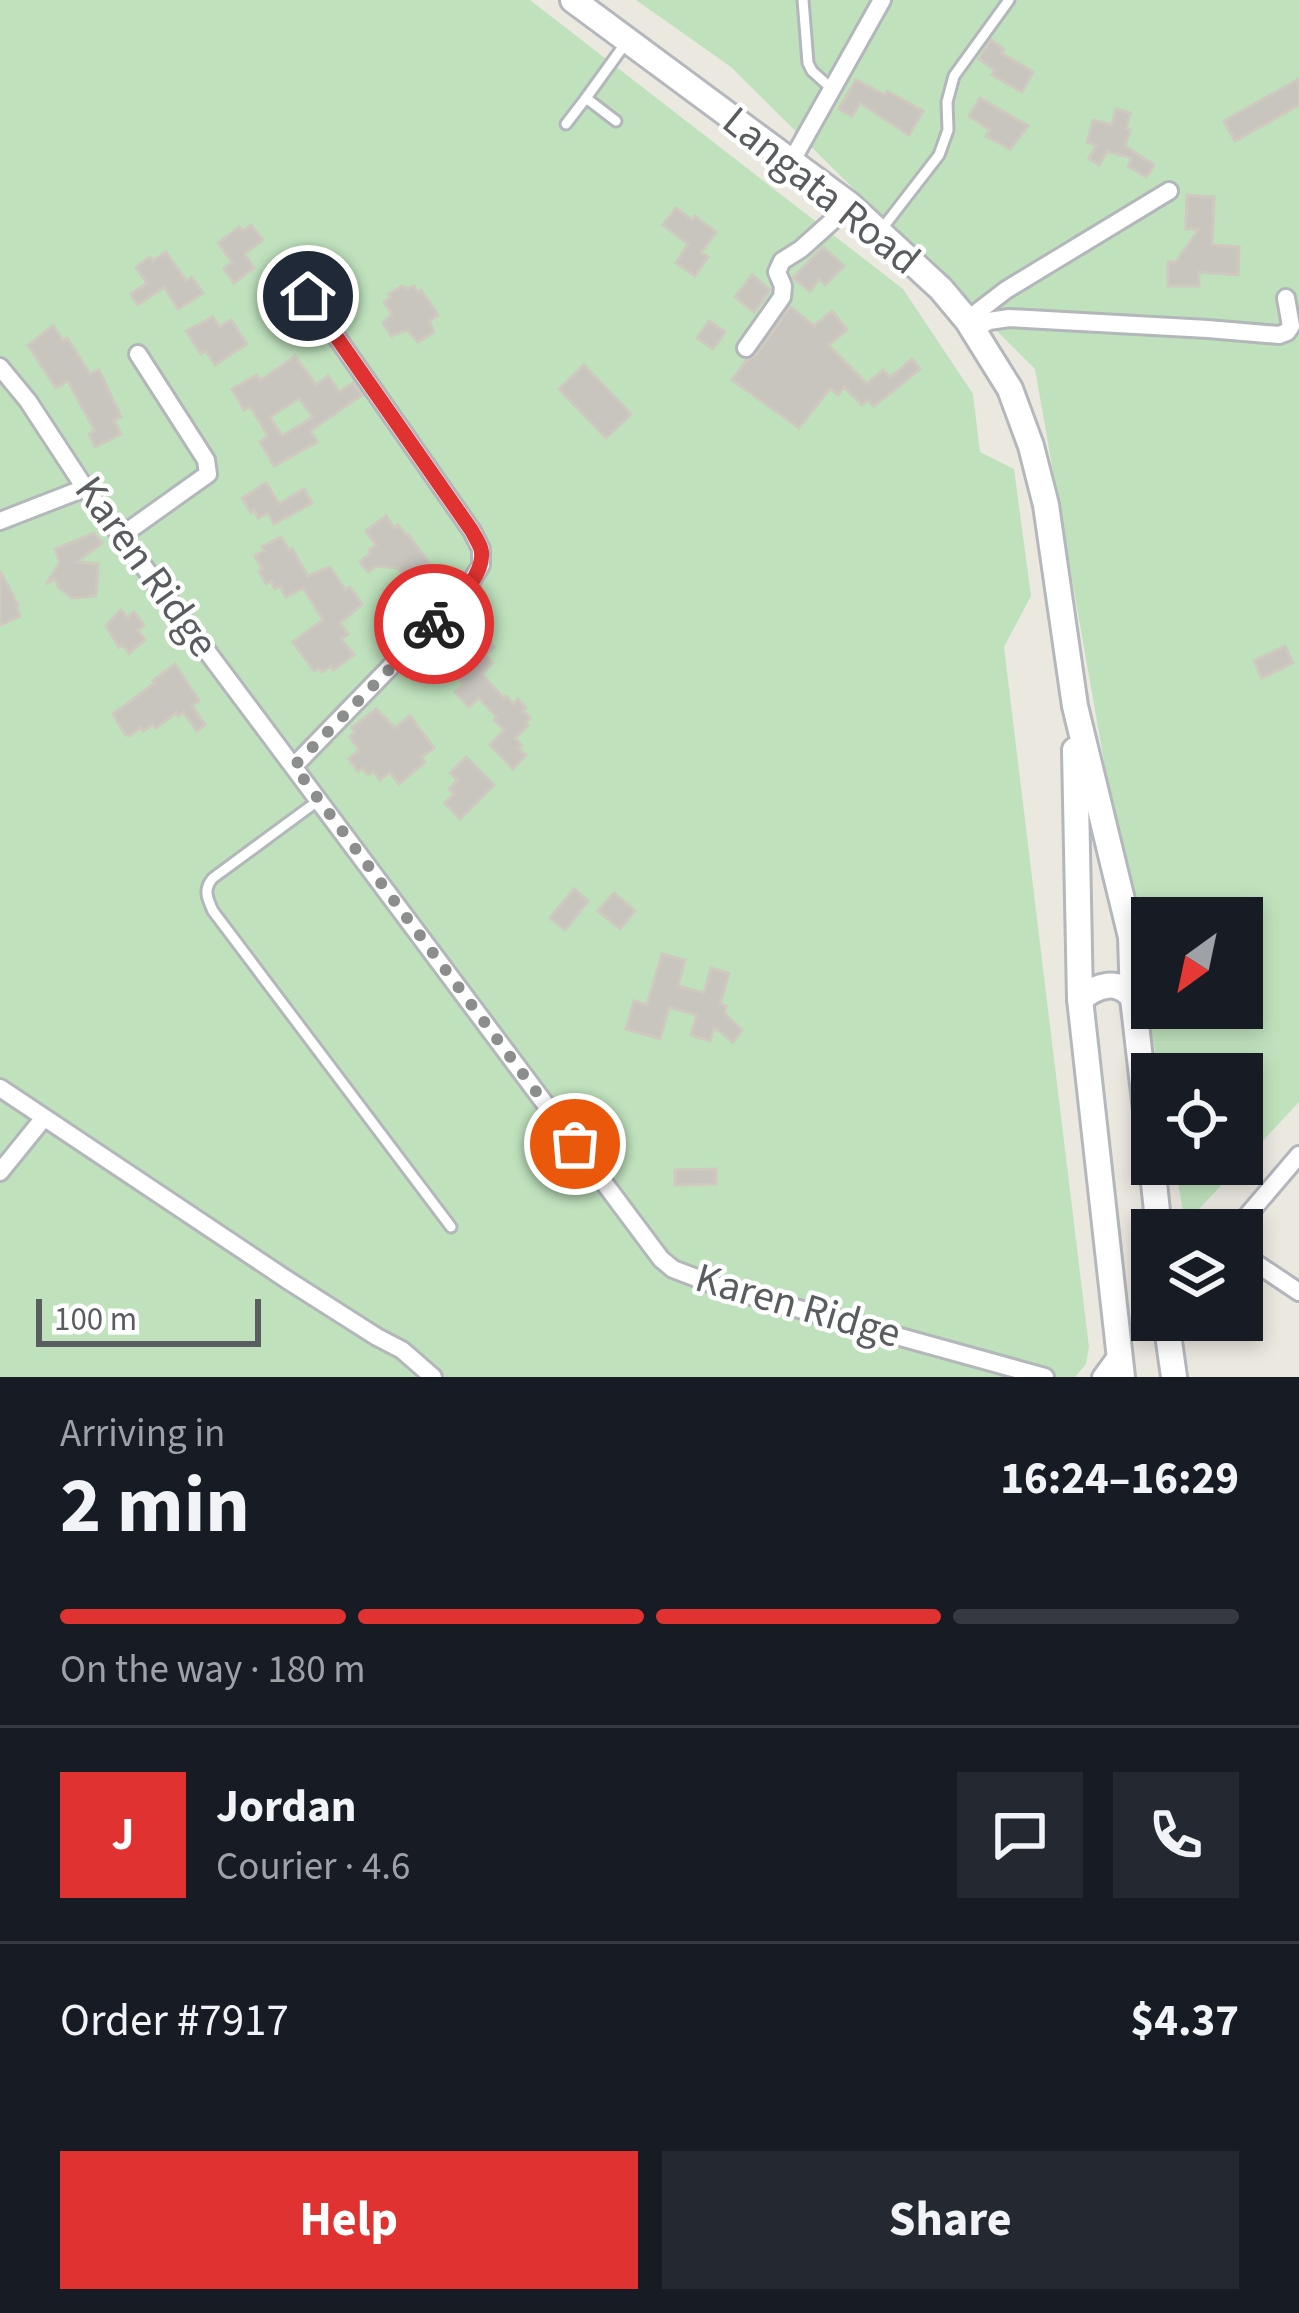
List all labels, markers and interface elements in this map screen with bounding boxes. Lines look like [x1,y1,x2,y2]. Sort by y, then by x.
street label: Langata Road [709,93,933,289]
pin [257,245,359,347]
icon: home [275,263,341,329]
street label: Karen Ridge [60,464,232,670]
courier [374,564,494,684]
icon: bike [401,591,467,657]
north arrow [1131,897,1263,1029]
map controls [1131,897,1263,1341]
button: locate [1131,1053,1263,1185]
pin [524,1093,626,1195]
icon: bag [542,1111,608,1177]
button: layers [1131,1209,1263,1341]
street label: Karen Ridge [688,1248,908,1364]
scale bar [36,1293,261,1346]
text: 100 m [54,1296,137,1343]
text: Arriving in [60,1406,225,1462]
text: 16:24–16:29 [1000,1447,1239,1511]
text: 2 min [60,1451,250,1562]
text: On the way · 180 m [60,1642,366,1698]
button: chat [957,1772,1083,1898]
button: phone [1113,1772,1239,1898]
text: Jordan [216,1775,357,1839]
text: J [112,1803,134,1867]
text: Courier · 4.6 [216,1839,410,1895]
text: Order #7917 [60,1989,289,2053]
text: $4.37 [1130,1989,1239,2053]
button: Help [60,2151,638,2289]
button: Share [662,2151,1239,2289]

